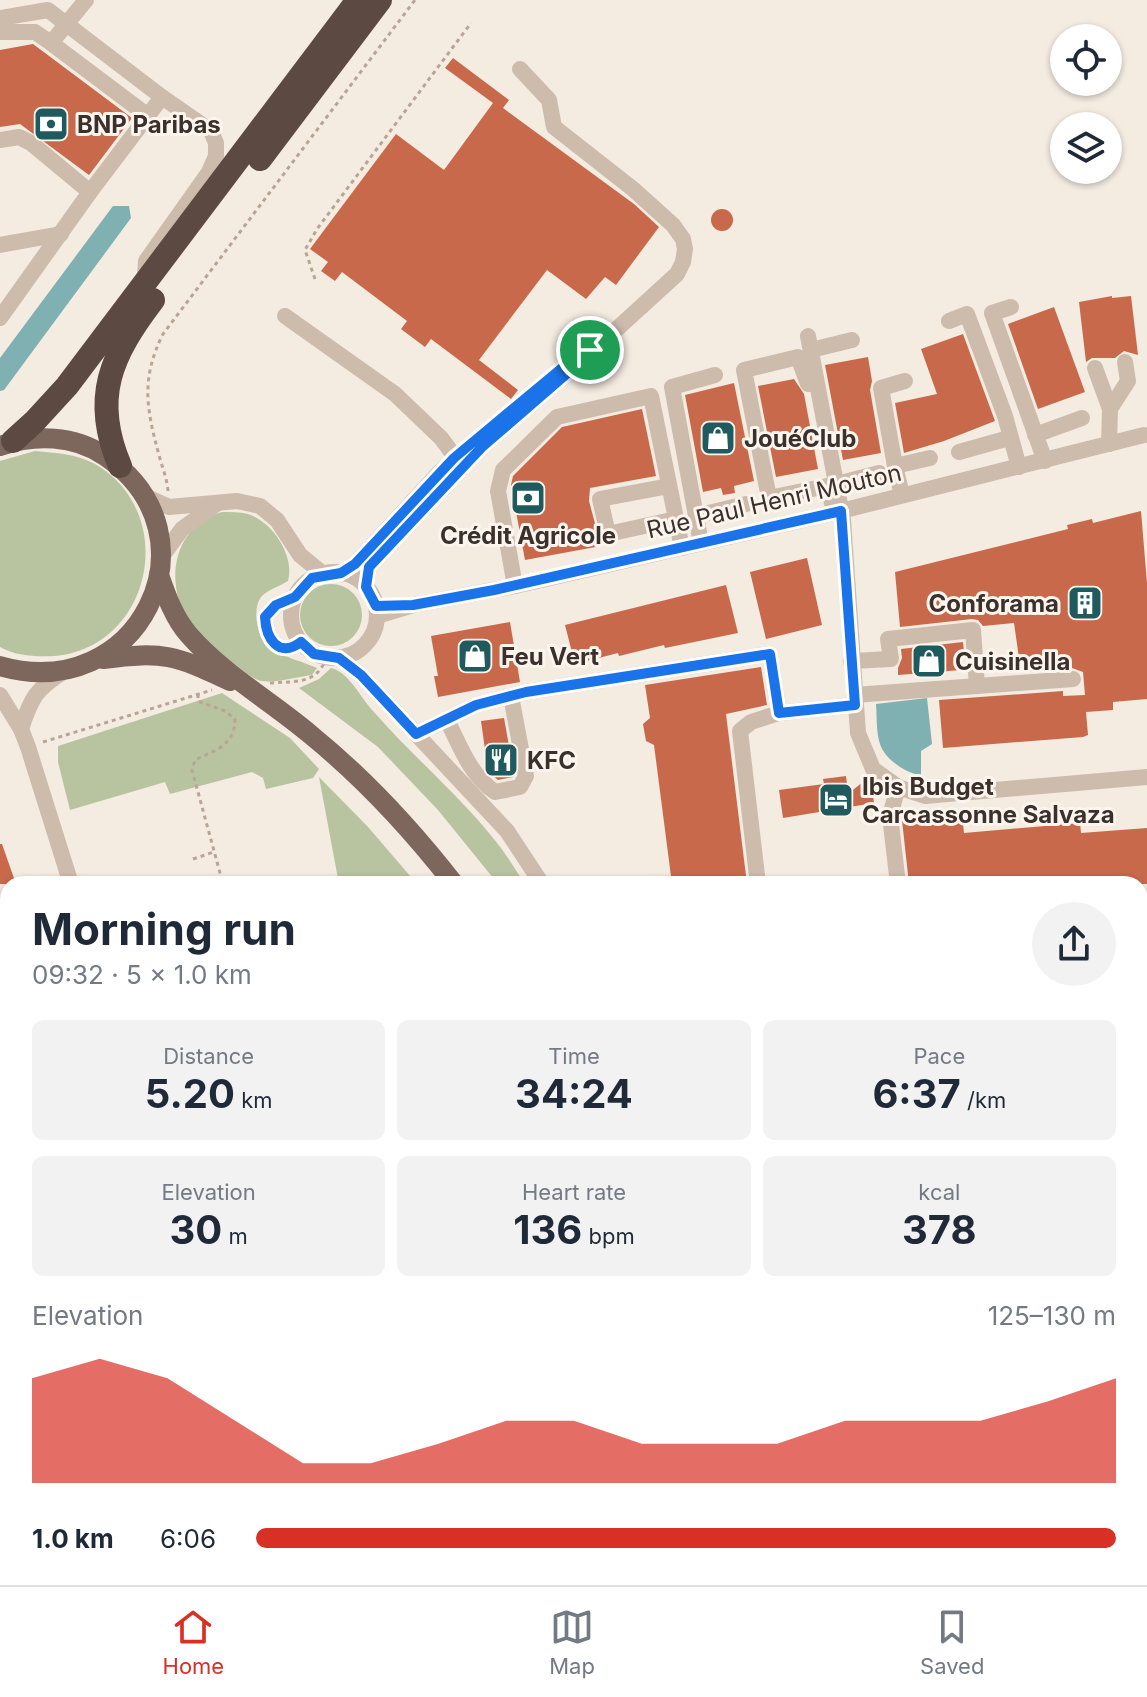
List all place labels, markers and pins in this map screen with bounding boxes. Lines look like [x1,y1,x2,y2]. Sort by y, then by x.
bank icon: BNP Paribas [32,105,70,143]
place label: BNP Paribas [77,110,221,139]
pin [556,316,624,384]
shop icon: JouéClub [699,419,737,457]
place label: JouéClub [744,424,856,453]
bank icon: Crédit Agricole [509,479,547,517]
place label: Crédit Agricole [440,521,616,550]
building icon: Conforama [1066,584,1104,622]
place label: Conforama [929,589,1059,618]
shop icon: Feu Vert [456,637,494,675]
place label: Feu Vert [501,642,599,671]
shop icon: Cuisinella [910,642,948,680]
place label: Cuisinella [955,647,1070,676]
restaurant icon: KFC [482,741,520,779]
place label: KFC [527,746,576,775]
place label: Ibis Budget Carcassonne Salvaza [862,772,1115,829]
hotel icon: Ibis Budget Carcassonne Salvaza [817,781,855,819]

